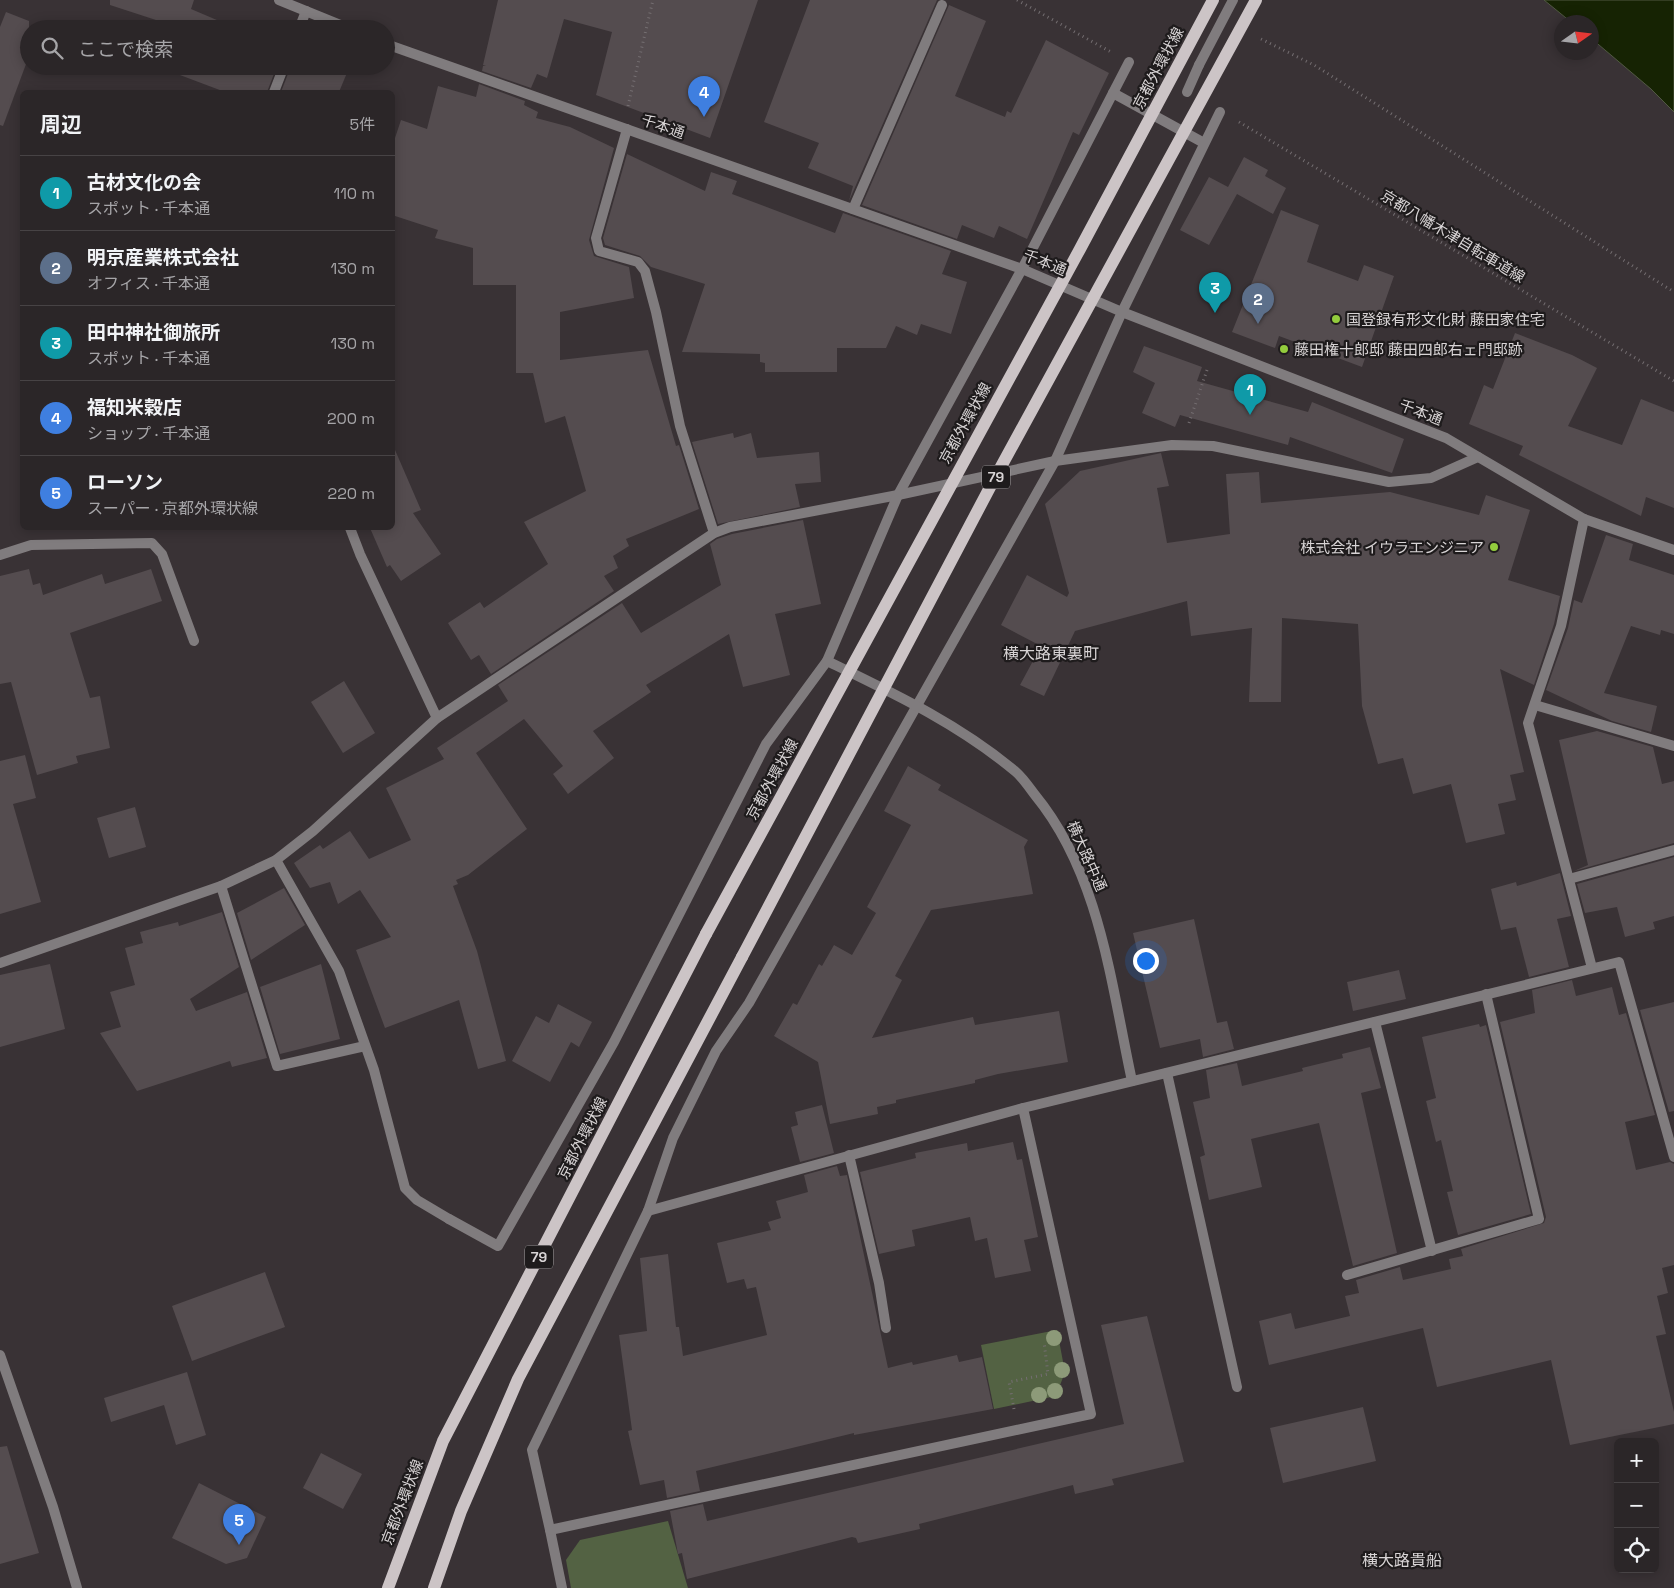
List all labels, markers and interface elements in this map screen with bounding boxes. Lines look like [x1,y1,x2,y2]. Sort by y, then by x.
north arrow [1554,15,1599,60]
search box [20,20,395,75]
street label: 京都外環状線 [1128,24,1188,112]
icon: search [38,34,66,62]
text: ここで検索 [78,37,173,62]
pin: 4 [688,76,720,117]
street label: 千本通 [639,110,687,142]
text: 周辺 [40,111,82,138]
text: 5件 [349,114,375,135]
text: 古材文化の会 [87,170,201,195]
text: 1 [52,183,60,204]
text: 110 m [333,183,375,204]
street label: 京都八幡木津自転車道線 [1377,185,1529,287]
text: スポット · 千本通 [87,198,210,219]
text: 明京産業株式会社 [87,245,239,270]
street label: 千本通 [1021,245,1069,279]
text: 2 [51,258,61,279]
text: 130 m [331,258,375,279]
pin: 3 [1199,272,1231,313]
text: オフィス · 千本通 [87,273,210,294]
pin: 2 [1242,283,1274,324]
place label: 国登録有形文化財 藤田家住宅 [1346,310,1545,329]
marker: 国登録有形文化財 藤田家住宅 [1330,313,1342,325]
text: 田中神社御旅所 [87,320,220,345]
text: 3 [51,333,61,354]
text: 130 m [331,333,375,354]
place label: 藤田権十郎邸 藤田四郎右ェ門邸跡 [1294,340,1523,359]
marker: 藤田権十郎邸 藤田四郎右ェ門邸跡 [1278,343,1290,355]
text: スポット · 千本通 [87,348,210,369]
pin: 1 [1234,374,1266,415]
street label: 京都外環状線 [935,379,995,467]
text: 福知米穀店 [87,395,182,420]
street label: 千本通 [1397,395,1445,429]
text: 4 [51,408,61,429]
text: 200 m [327,408,375,429]
text: ショップ · 千本通 [87,423,210,444]
road number: 79 [982,466,1010,488]
text: ローソン [87,470,163,495]
text: 5 [51,483,61,504]
text: 220 m [328,483,375,504]
text: スーパー · 京都外環状線 [87,498,258,519]
place label: 株式会社 イウラエンジニア [1300,538,1484,557]
marker: 株式会社 イウラエンジニア [1488,541,1500,553]
district label: 横大路東裏町 [1003,643,1099,664]
street label: 京都外環状線 [742,735,802,823]
street label: 横大路中通 [1063,818,1111,894]
your location [1133,948,1159,974]
street label: 京都外環状線 [553,1094,611,1182]
road number: 79 [525,1246,553,1268]
map controls [1614,1438,1659,1573]
button: + [1614,1438,1659,1483]
street label: 京都外環状線 [377,1457,427,1547]
button: − [1614,1483,1659,1528]
pin: 5 [223,1504,255,1545]
button: locate [1614,1528,1659,1573]
district label: 横大路貴船 [1362,1550,1442,1571]

